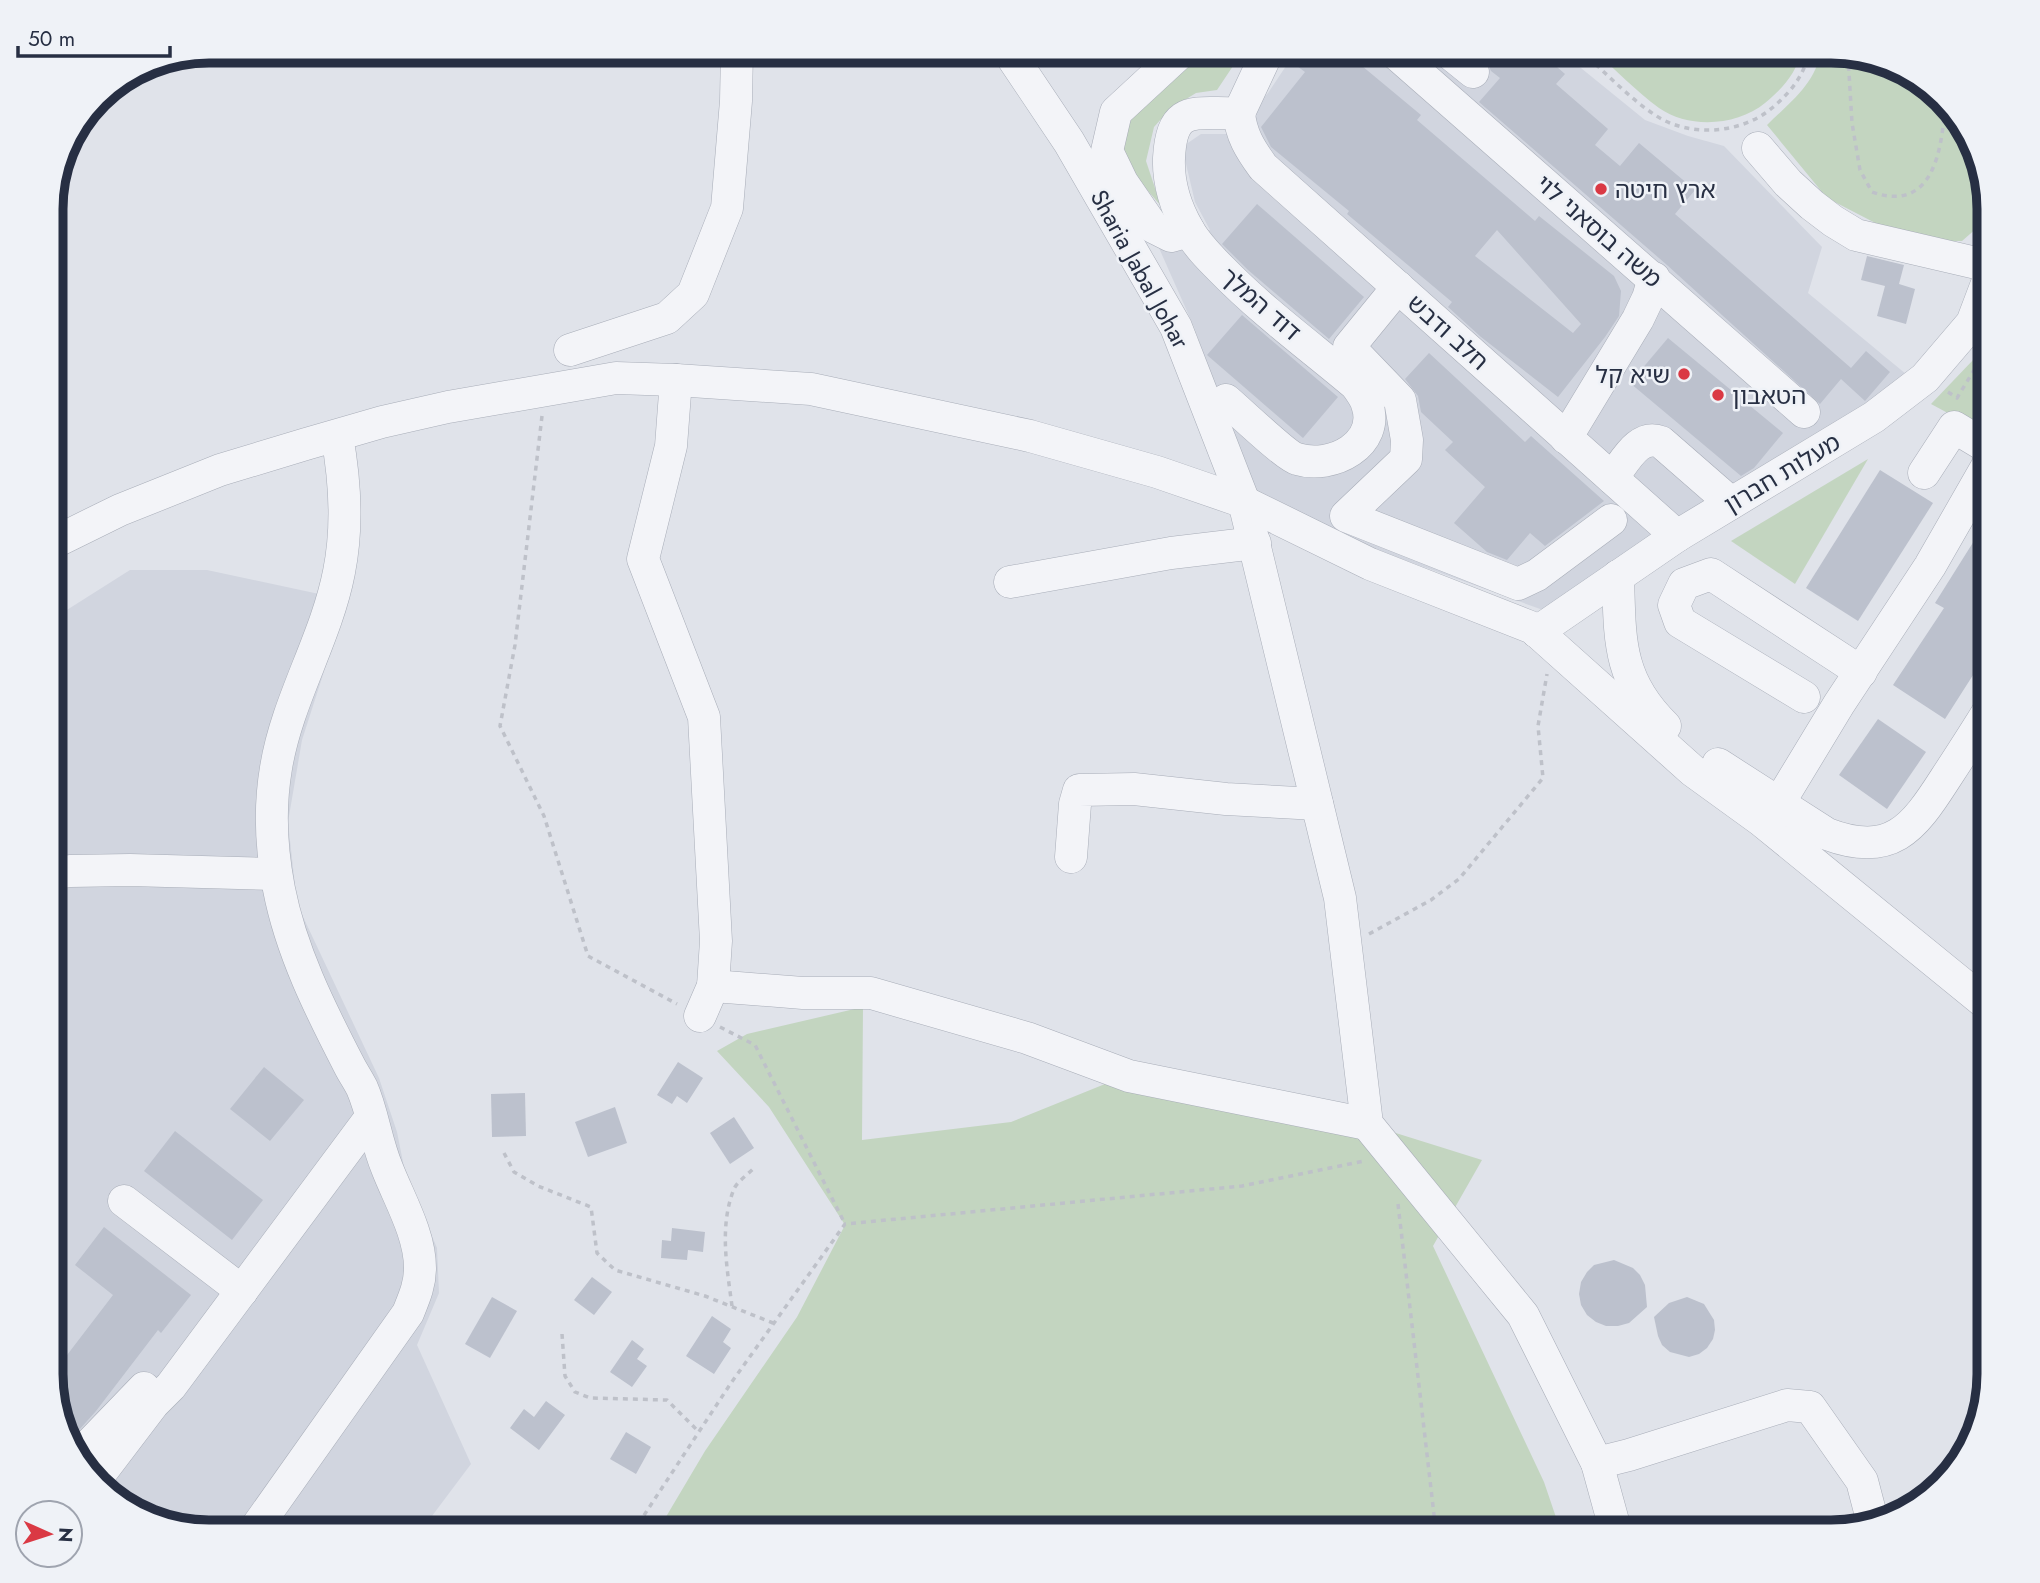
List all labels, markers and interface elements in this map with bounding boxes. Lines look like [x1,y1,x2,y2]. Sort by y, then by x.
scale bar [18,14,170,58]
text: 50 m [28,24,75,54]
street label: משה בוסאני לוי [1528,166,1670,296]
place label: ארץ חיטה [1615,172,1716,207]
marker: ארץ חיטה [1593,181,1609,197]
street label: Sharia Jabal Johar [1082,183,1199,356]
street label: דוד המלך [1213,259,1309,349]
street label: חלב ודבש [1400,286,1496,378]
place label: שיא קל [1595,357,1670,392]
marker: שיא קל [1676,366,1692,382]
place label: הטאבון [1732,378,1806,413]
marker: הטאבון [1710,387,1726,403]
street label: מעלות חברון [1717,424,1847,522]
north arrow [14,1499,84,1569]
text: N [52,1527,79,1543]

